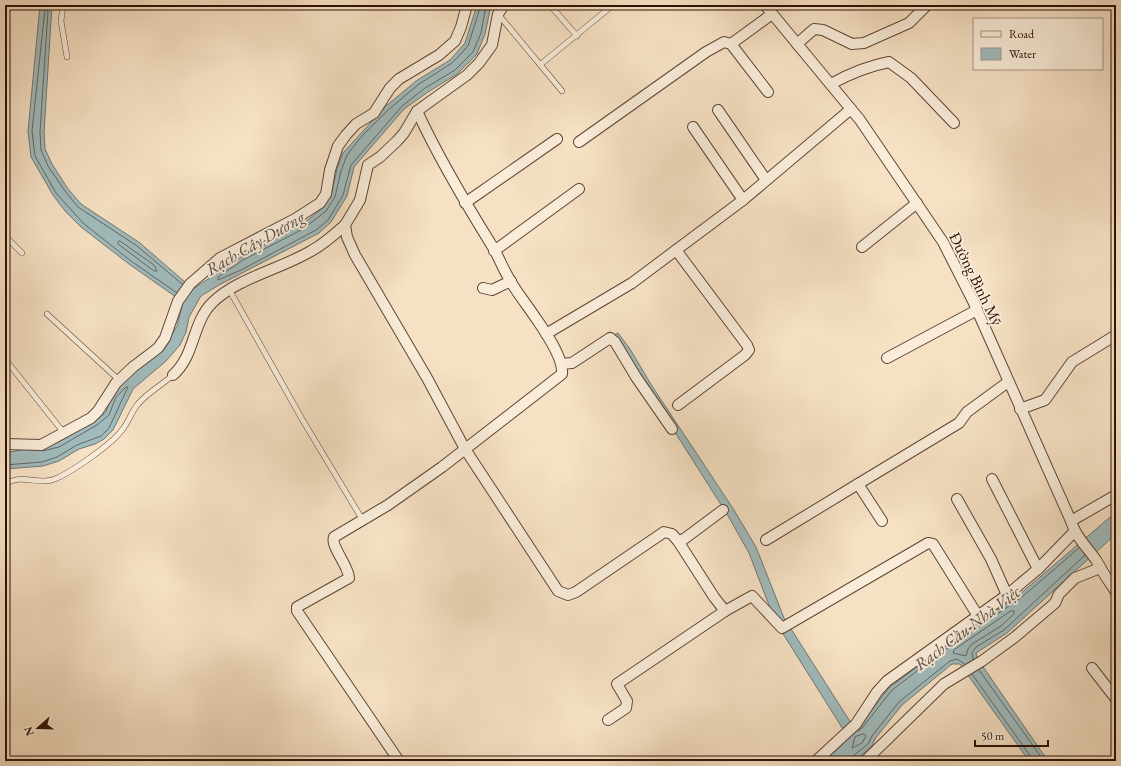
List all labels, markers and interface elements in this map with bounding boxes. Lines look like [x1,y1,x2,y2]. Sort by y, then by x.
legend [973,18,1103,70]
text: Road [1009,26,1035,42]
text: Water [1009,46,1036,62]
water label: Rạch Cây Dương [201,205,309,280]
street label: Đường Bình Mỹ [944,229,1008,330]
water label: Rạch Cầu Nhà Việc [909,580,1025,675]
north arrow [18,708,58,748]
scale bar [975,722,1048,748]
text: N [20,725,37,738]
text: 50 m [981,728,1005,744]

